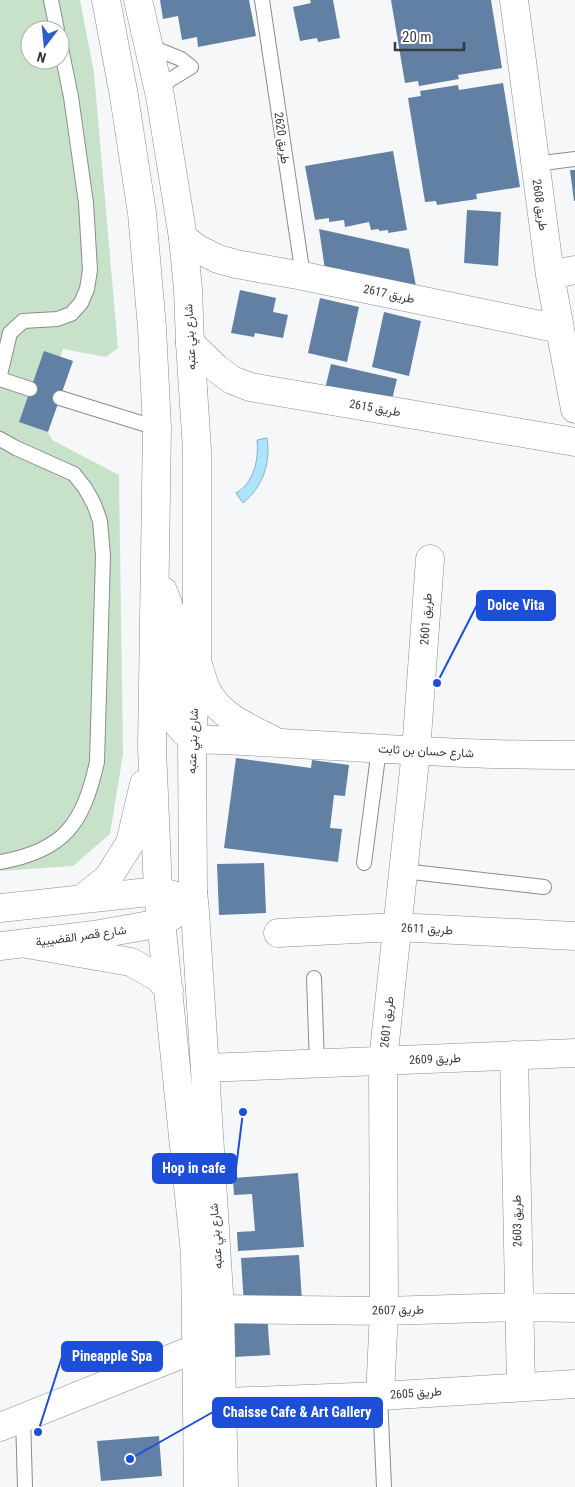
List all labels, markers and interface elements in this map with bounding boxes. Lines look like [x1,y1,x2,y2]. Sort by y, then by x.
north arrow [20,20,70,70]
scale bar [395,20,464,52]
text: 20 m [402,28,432,46]
text: N [35,49,48,66]
street label: طريق 2620 [270,111,293,165]
street label: طريق 2608 [528,178,551,232]
street label: طريق 2617 [362,282,416,307]
street label: شارع بني عتبه [181,304,202,370]
street label: طريق 2615 [348,397,402,420]
callout: Dolce Vita [477,591,555,620]
street label: طريق 2601 [417,592,436,645]
text: Dolce Vita [487,597,545,613]
street label: شارع بني عتبه [185,708,204,774]
street label: شارع حسان بن ثابت [378,742,474,762]
street label: طريق 2611 [401,921,453,938]
street label: شارع قصر القضيبية [35,923,128,951]
street label: طريق 2601 [377,995,398,1049]
street label: طريق 2609 [409,1051,461,1068]
callout: Hop in cafe [153,1154,236,1183]
text: Hop in cafe [162,1160,226,1176]
street label: طريق 2603 [510,1195,525,1247]
street label: شارع بني عتبه [207,1202,228,1269]
street label: طريق 2607 [372,1303,424,1318]
callout: Pineapple Spa [62,1342,162,1371]
text: Pineapple Spa [72,1348,152,1364]
street label: طريق 2605 [390,1384,443,1403]
callout: Chaisse Cafe & Art Gallery [213,1398,382,1427]
text: Chaisse Cafe & Art Gallery [223,1404,372,1420]

